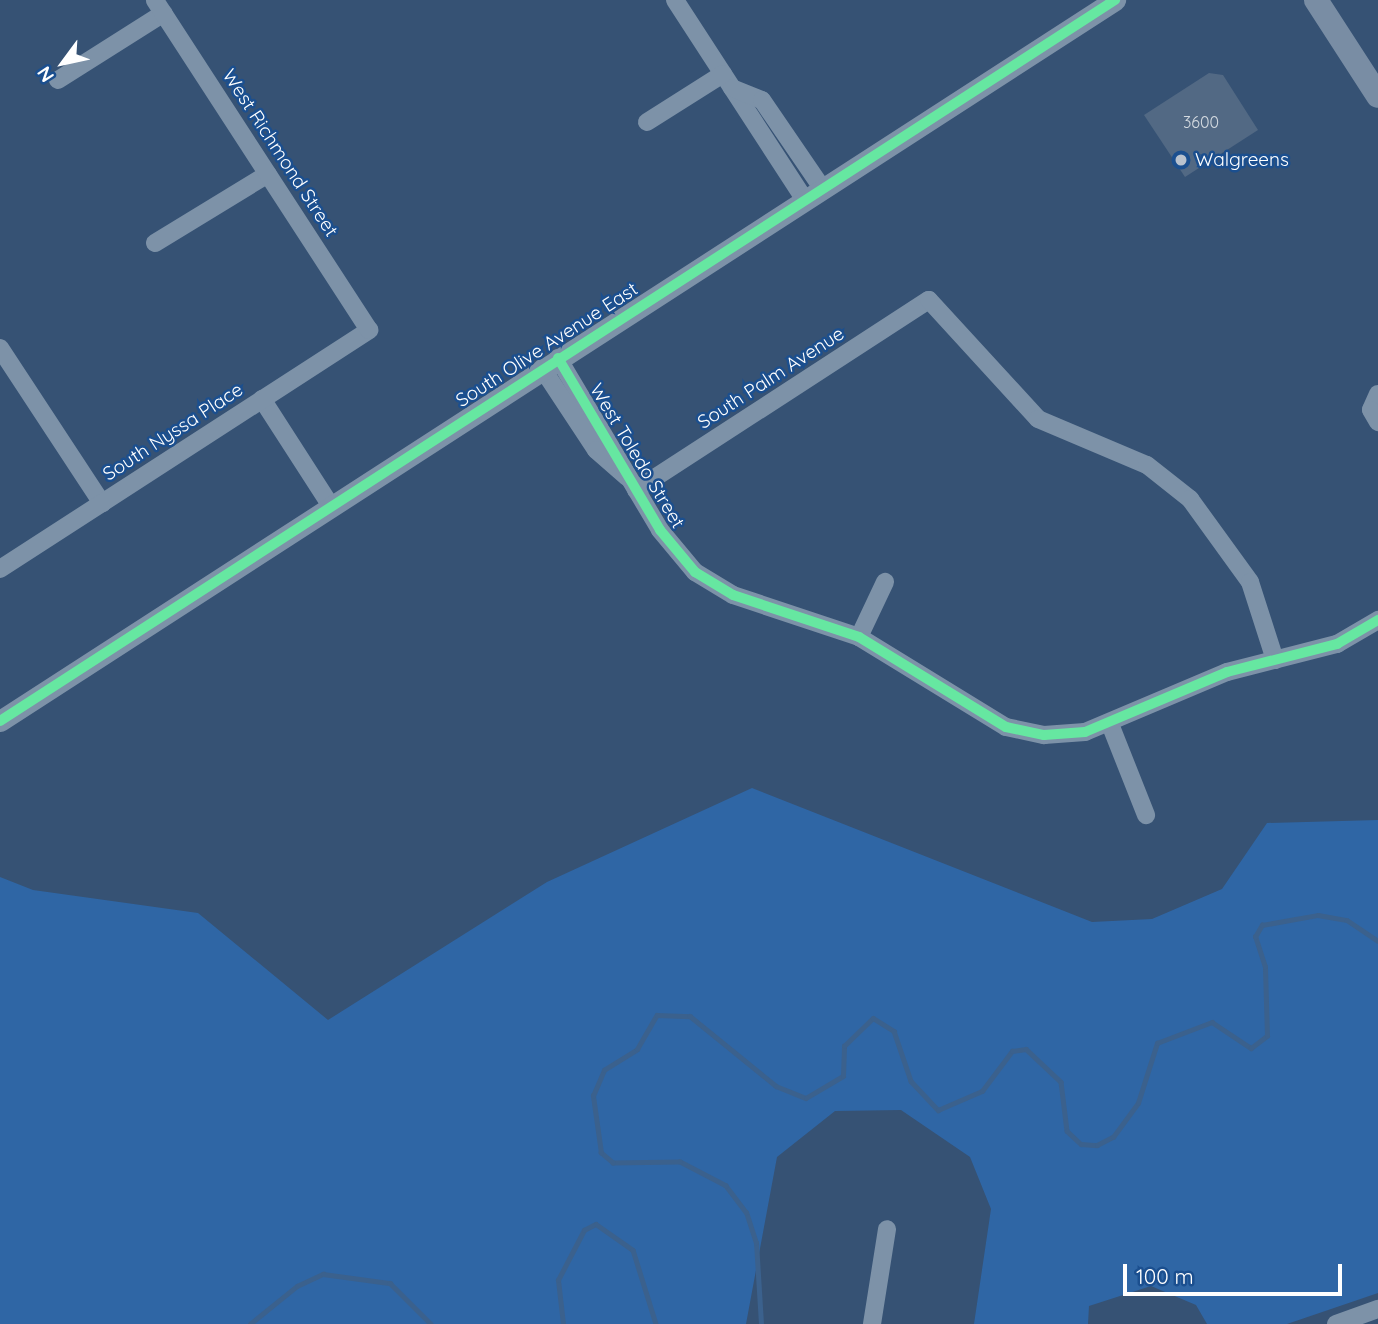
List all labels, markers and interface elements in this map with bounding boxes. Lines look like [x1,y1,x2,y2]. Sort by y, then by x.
north arrow [28,28,98,98]
text: N [32,62,59,87]
street label: West Richmond Street [217,65,343,241]
house number: 3600 [1183,112,1219,132]
place label: Walgreens [1195,149,1289,171]
marker: Walgreens [1173,152,1189,168]
street label: South Olive Avenue East [452,278,642,412]
street label: South Palm Avenue [694,322,848,434]
street label: South Nyssa Place [99,378,247,486]
street label: West Toledo Street [585,379,689,533]
scale bar [1126,1250,1345,1294]
text: 100 m [1136,1263,1194,1289]

